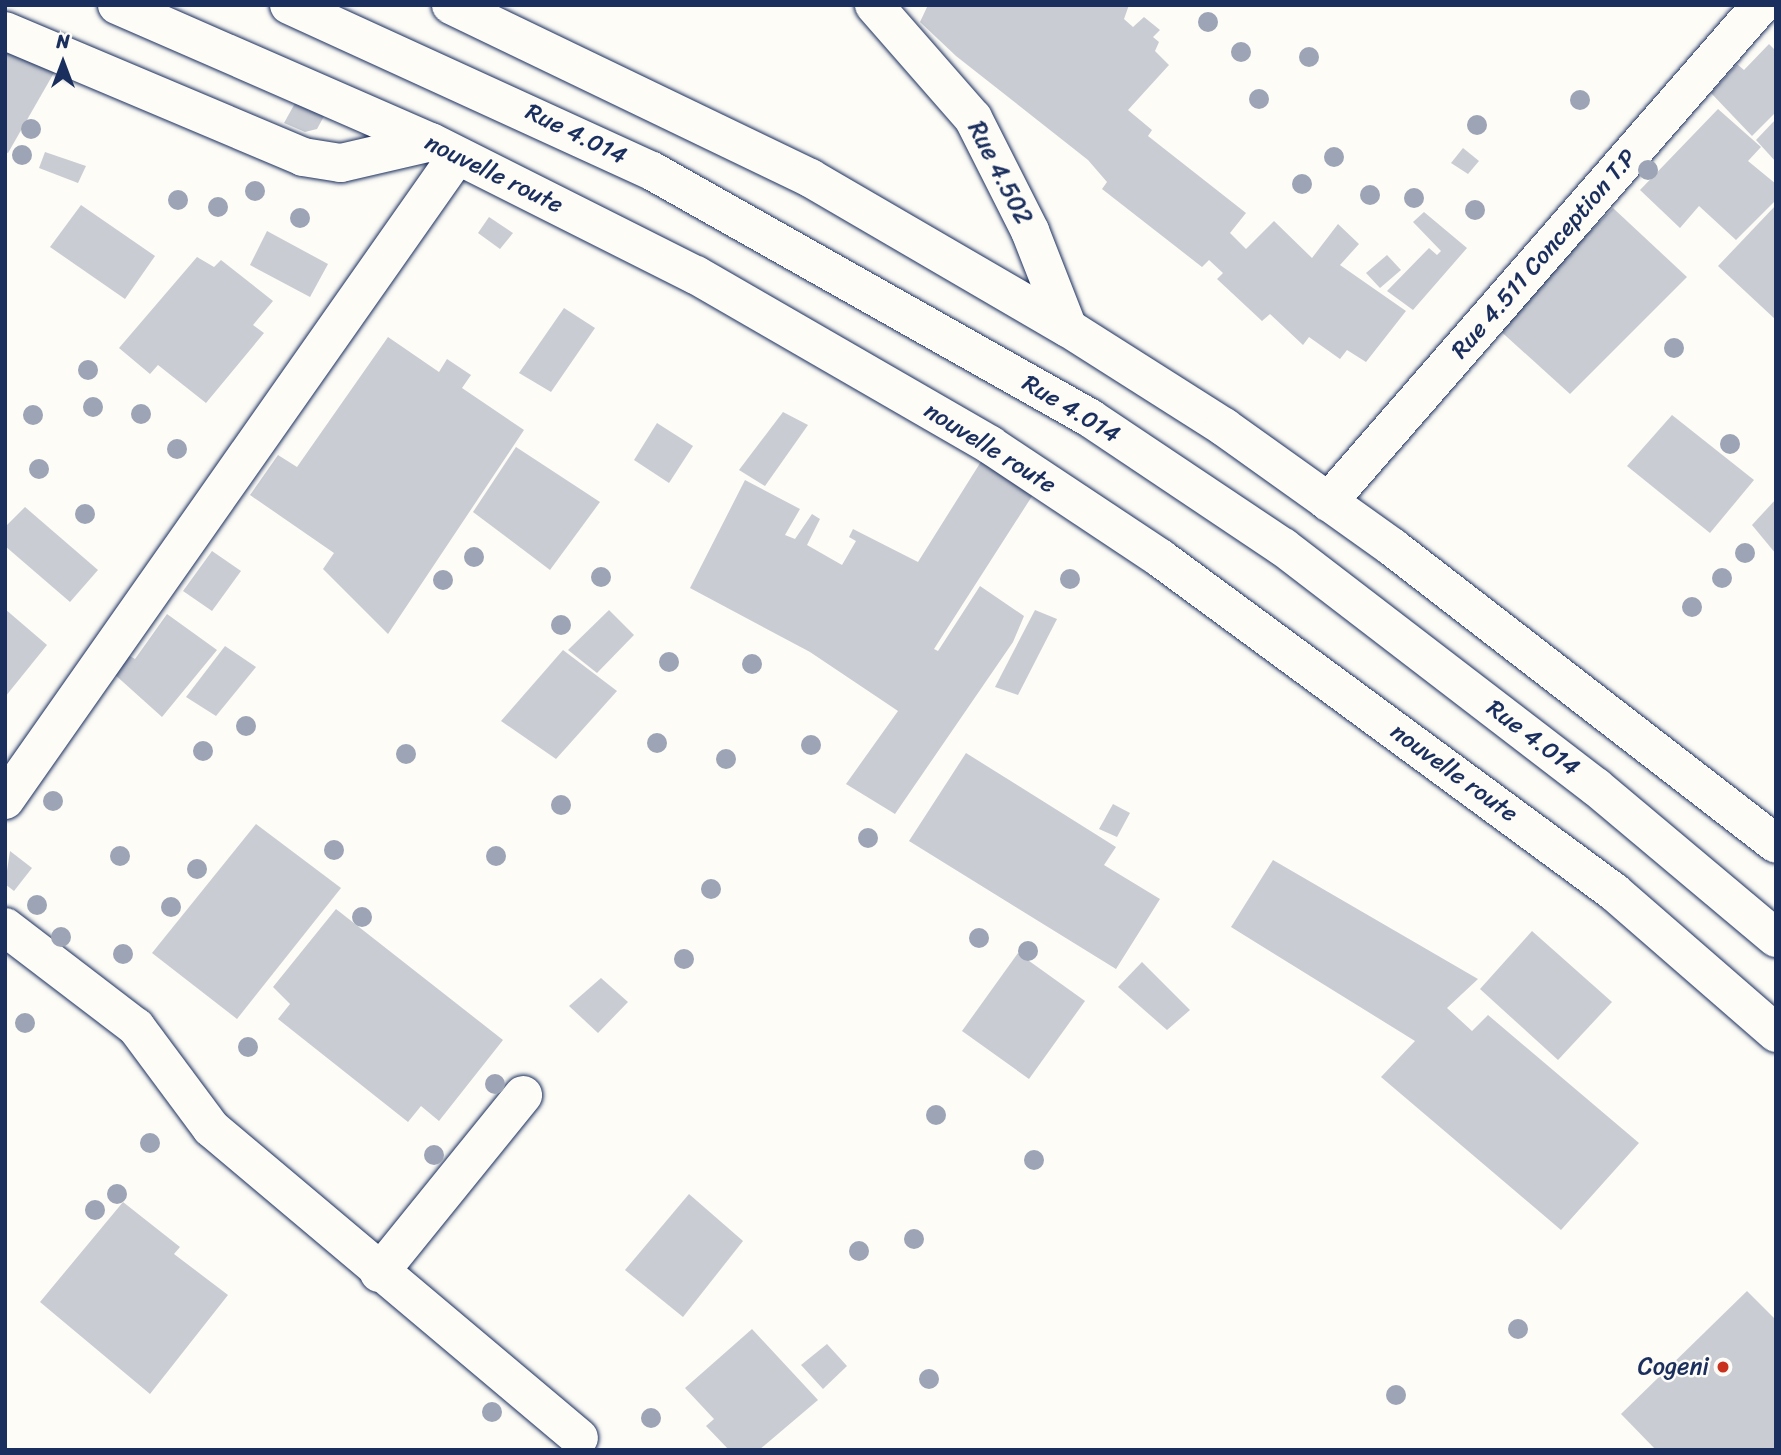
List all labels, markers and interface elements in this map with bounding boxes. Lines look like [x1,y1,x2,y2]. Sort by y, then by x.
text: N [56,25,70,58]
north arrow [28,28,98,98]
street label: Rue 4.014 [521,97,631,171]
street label: Rue 4.502 [962,117,1038,229]
street label: nouvelle route [420,128,568,220]
street label: Rue 4.511 Conception T.P [1445,144,1643,364]
street label: Rue 4.014 [1017,369,1125,449]
street label: nouvelle route [919,396,1061,500]
street label: Rue 4.014 [1481,694,1585,782]
street label: nouvelle route [1385,717,1523,829]
place label: Cogeni [1638,1353,1709,1381]
marker: Cogeni [1715,1359,1731,1375]

